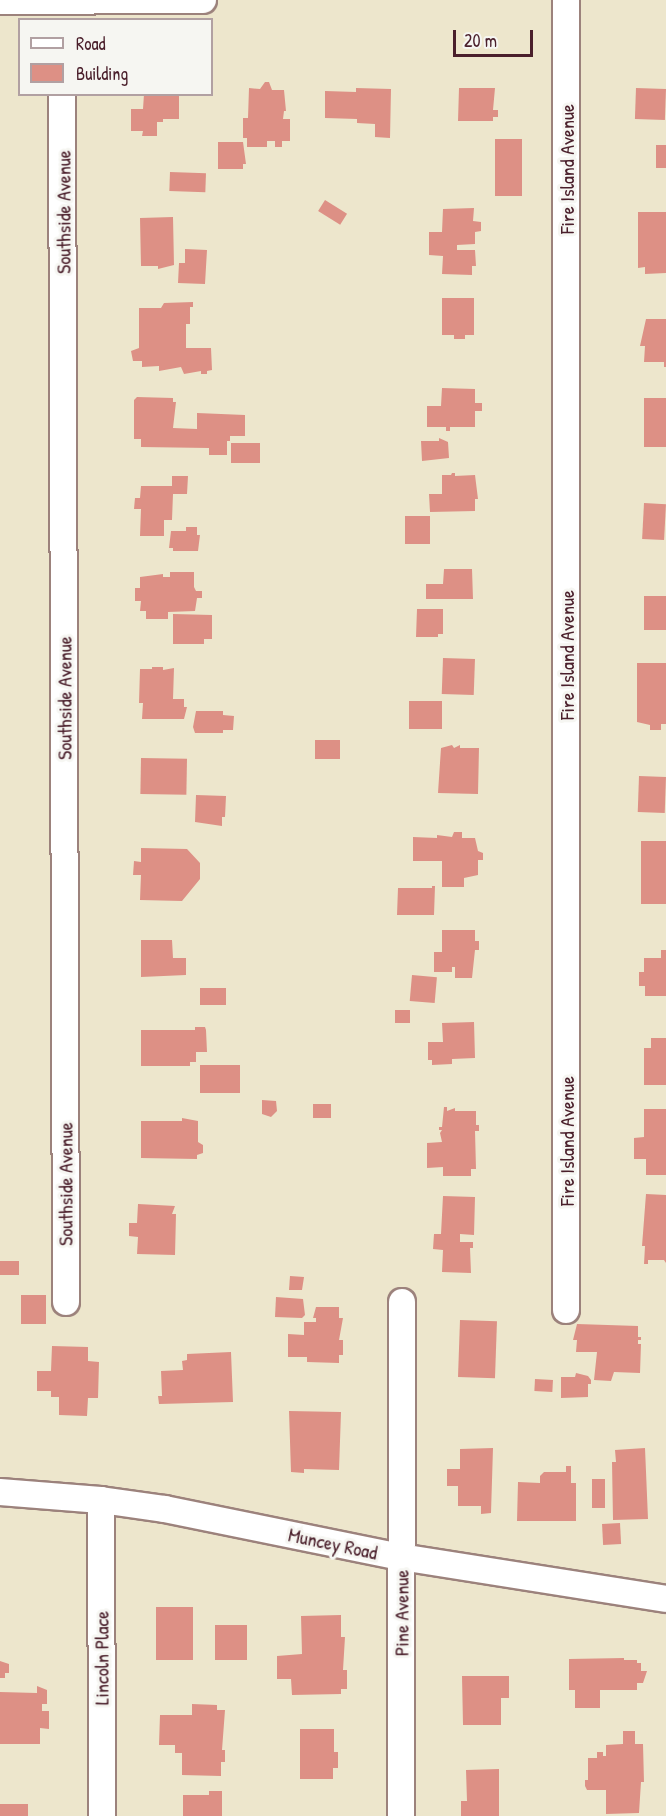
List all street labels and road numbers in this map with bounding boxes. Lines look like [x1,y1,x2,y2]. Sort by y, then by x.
street label: Fire Island Avenue [554,104,578,234]
street label: Southside Avenue [51,150,75,274]
street label: Fire Island Avenue [554,590,578,720]
street label: Southside Avenue [52,636,76,760]
street label: Fire Island Avenue [554,1076,578,1206]
street label: Southside Avenue [53,1122,77,1246]
street label: Muncey Road [286,1522,380,1564]
street label: Pine Avenue [389,1570,413,1656]
street label: Lincoln Place [89,1611,113,1705]

